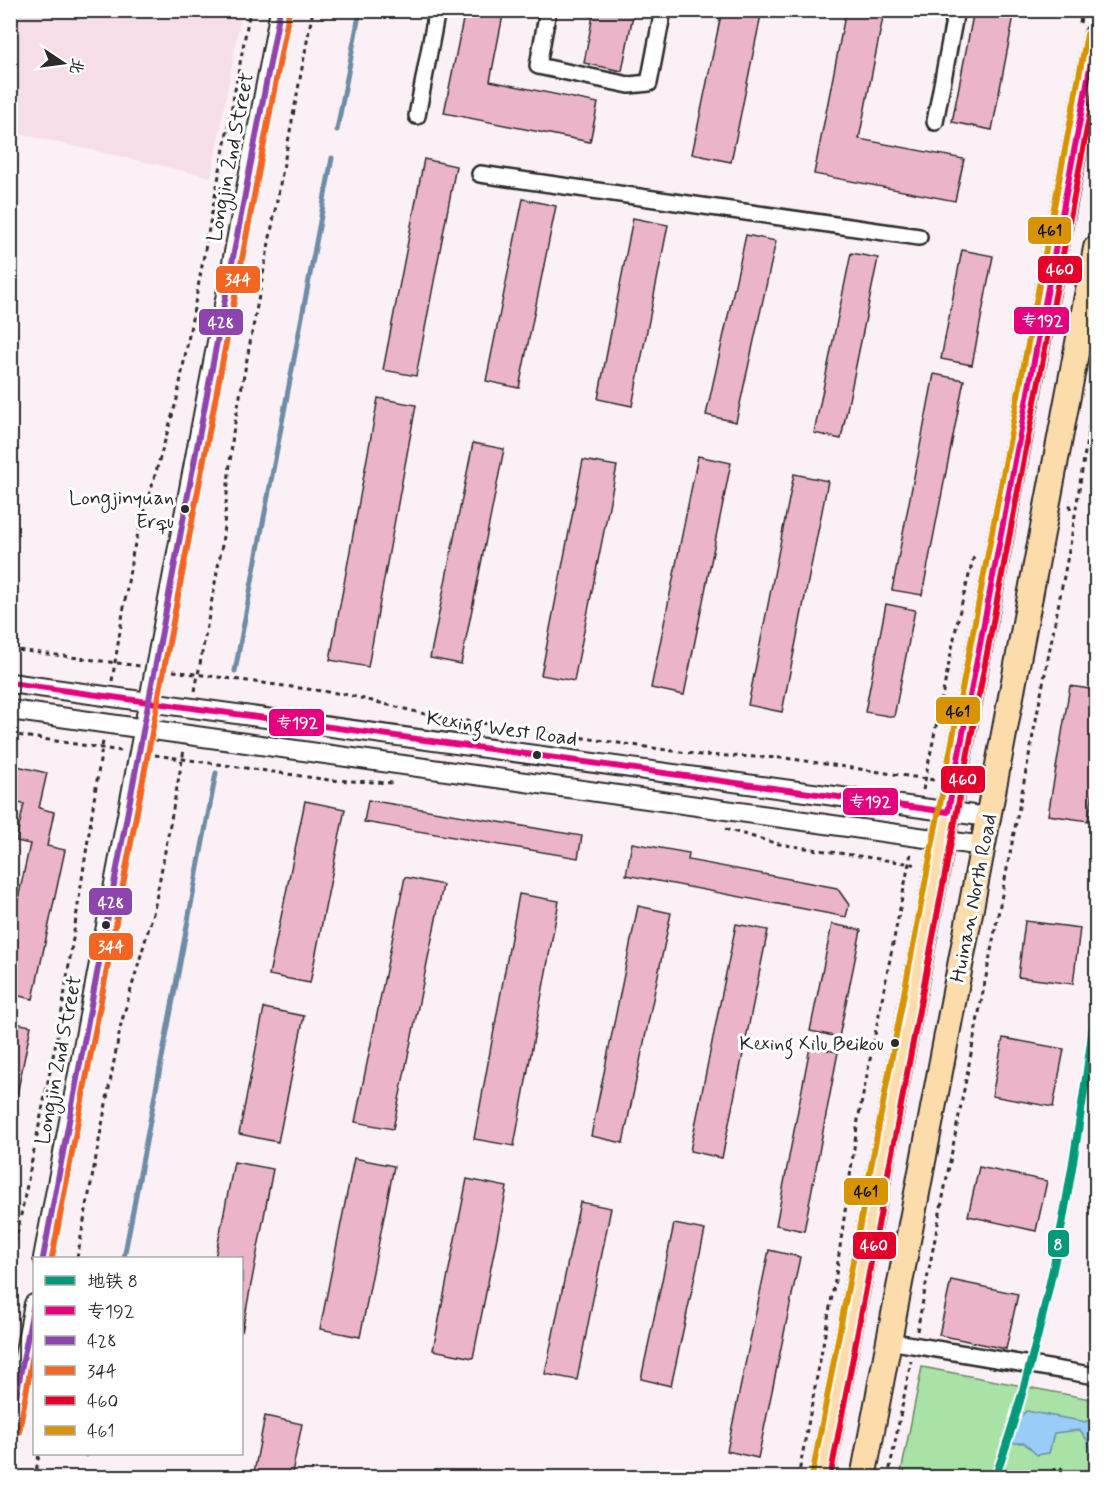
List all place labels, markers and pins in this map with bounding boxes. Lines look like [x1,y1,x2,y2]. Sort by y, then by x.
place label: Longjinyuan Erqu [69,485,174,536]
marker: Longjinyuan Erqu [179,503,191,515]
unlabelled marker [531,749,543,761]
unlabelled marker [100,919,112,931]
place label: Kexing Xilu Beikou [739,1031,884,1060]
marker: Kexing Xilu Beikou [889,1037,901,1049]

